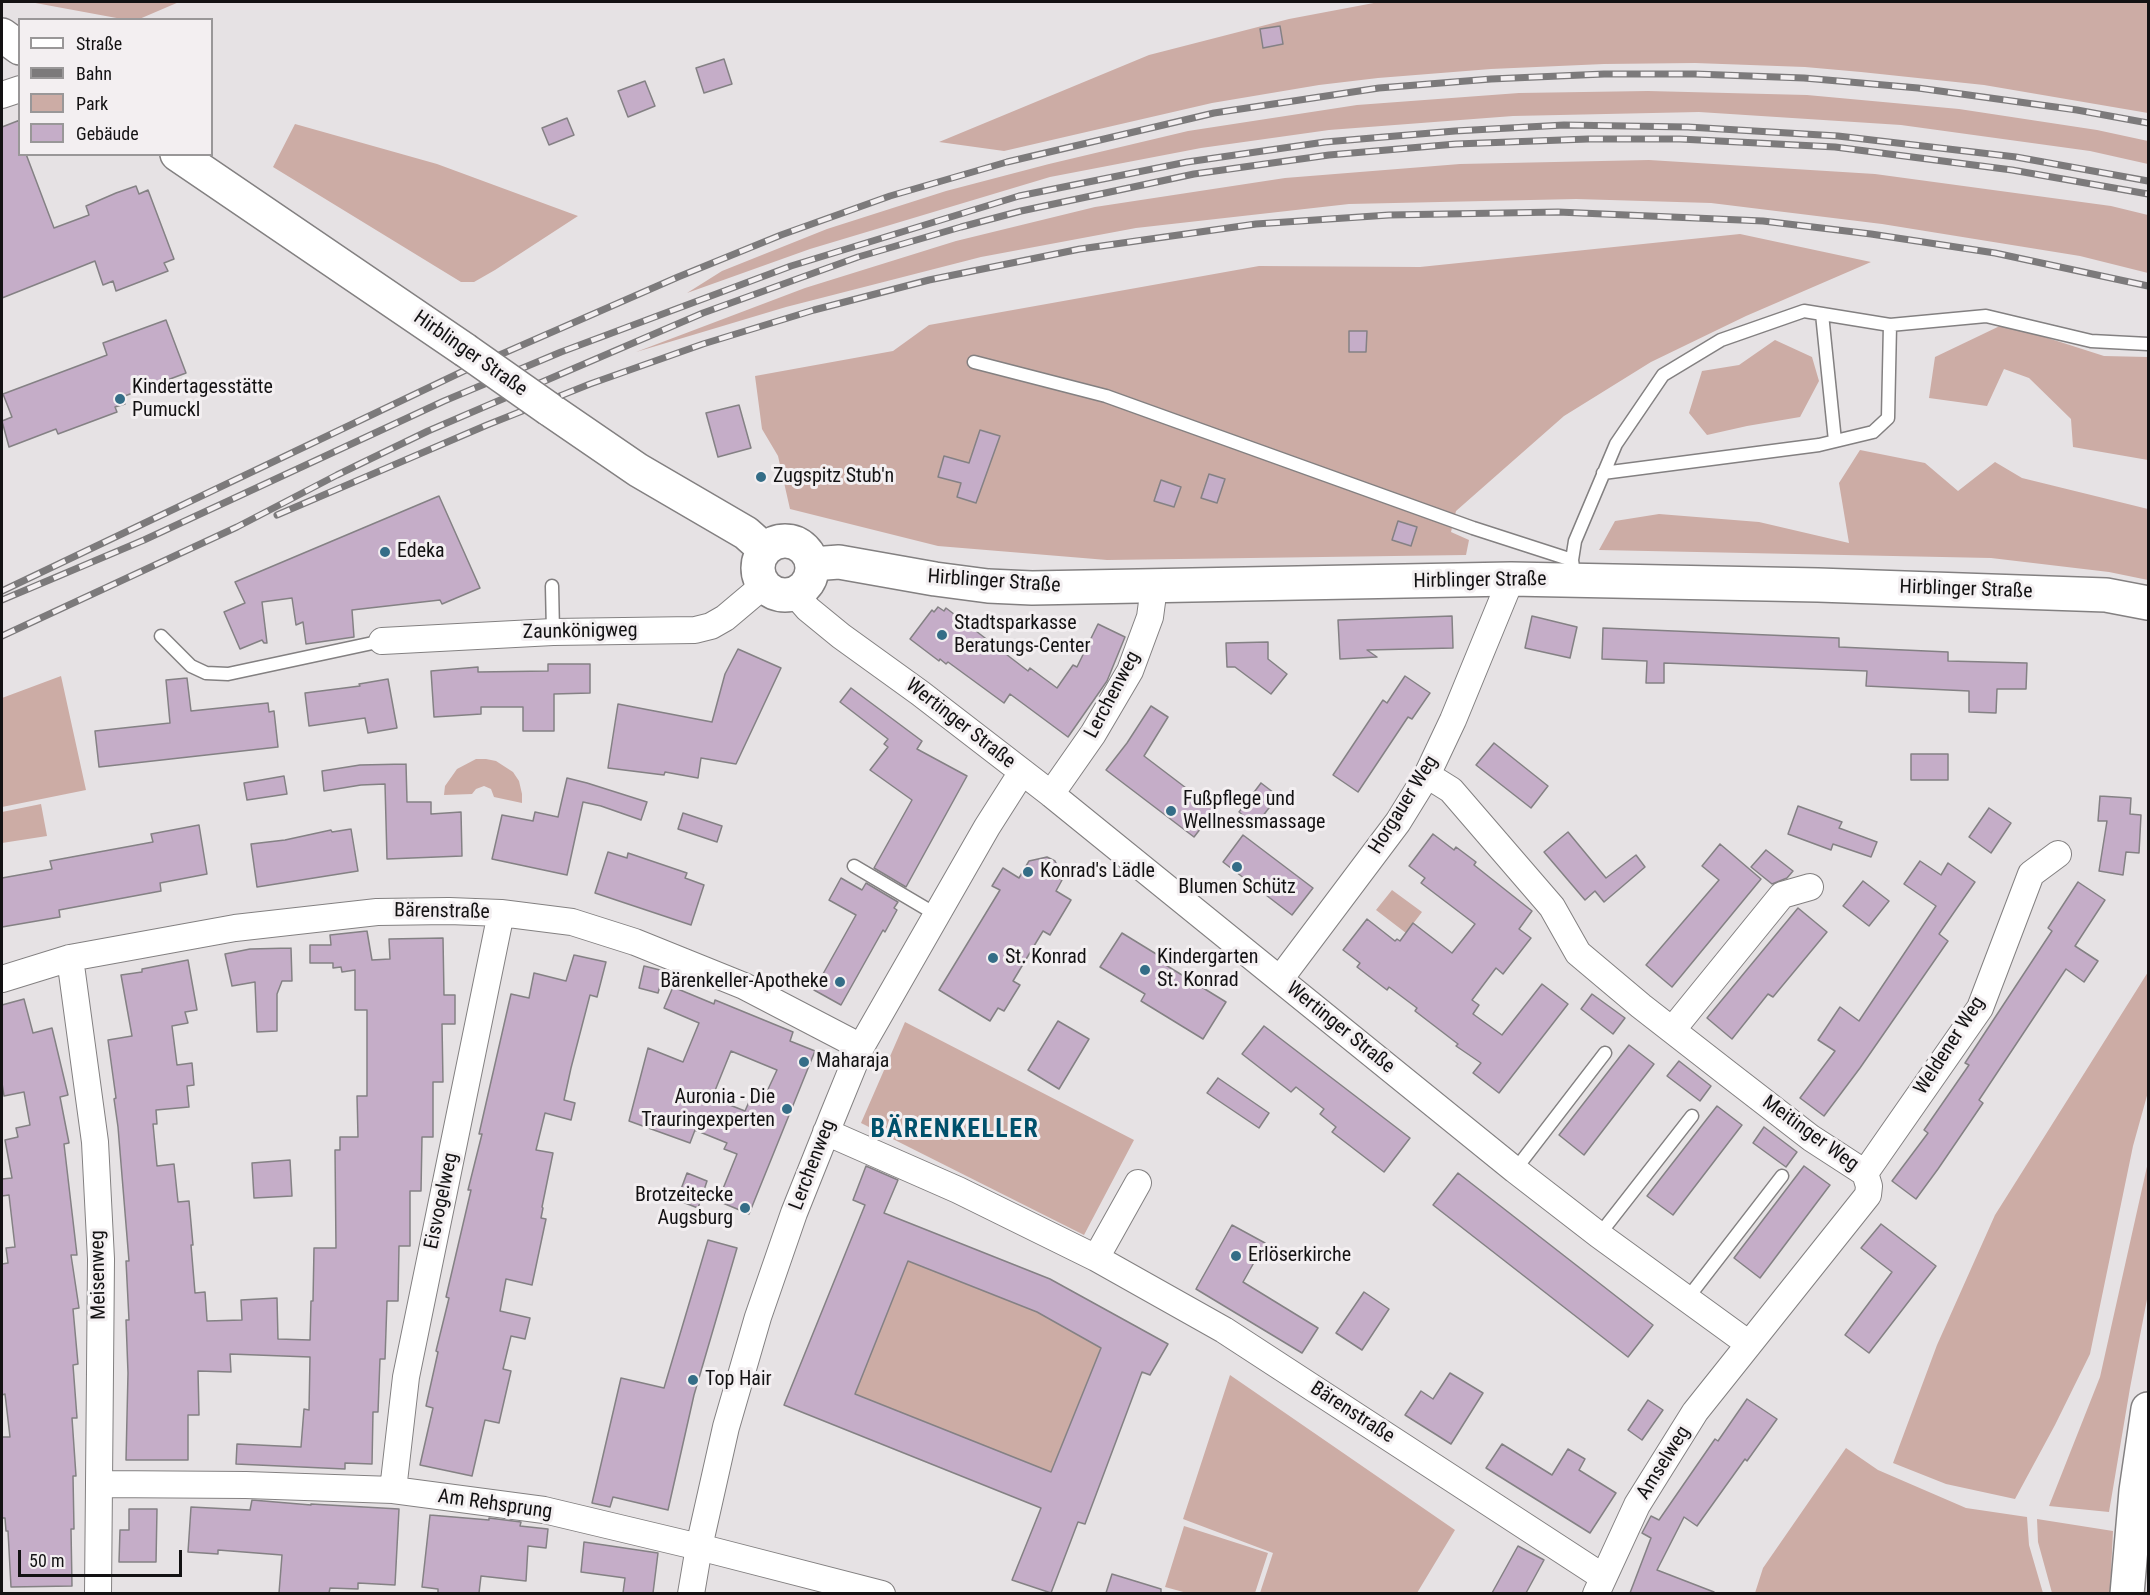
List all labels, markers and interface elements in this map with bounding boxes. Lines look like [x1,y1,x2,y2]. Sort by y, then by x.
legend [18,18,213,156]
text: Straße [76,33,122,54]
text: Bahn [76,63,112,84]
text: Park [76,93,108,114]
text: Gebäude [76,123,139,144]
street label: Hirblinger Straße [409,306,531,402]
place label: Kindertagesstätte Pumuckl [132,376,273,423]
marker: Kindertagesstätte Pumuckl [113,392,127,406]
place label: Zugspitz Stub'n [773,465,894,489]
marker: Zugspitz Stub'n [754,470,768,484]
place label: Edeka [397,540,445,564]
marker: Edeka [378,545,392,559]
street label: Hirblinger Straße [927,565,1061,599]
street label: Hirblinger Straße [1413,568,1547,594]
street label: Hirblinger Straße [1899,576,2033,604]
place label: Stadtsparkasse Beratungs-Center [954,612,1091,659]
street label: Zaunkönigweg [522,619,638,645]
marker: Stadtsparkasse Beratungs-Center [935,628,949,642]
street label: Lerchenweg [1080,647,1146,743]
street label: Wertinger Straße [900,674,1020,774]
street label: Horgauer Weg [1364,751,1444,859]
place label: Fußpflege und Wellnessmassage [1183,788,1325,835]
marker: Fußpflege und Wellnessmassage [1164,804,1178,818]
place label: Konrad's Lädle [1040,860,1155,884]
marker: Blumen Schütz [1230,860,1244,874]
marker: Konrad's Lädle [1021,865,1035,879]
place label: Blumen Schütz [1178,876,1296,900]
street label: Bärenstraße [394,899,490,925]
place label: St. Konrad [1005,946,1087,970]
place label: Kindergarten St. Konrad [1157,946,1258,993]
marker: St. Konrad [986,951,1000,965]
marker: Kindergarten St. Konrad [1138,963,1152,977]
place label: Bärenkeller-Apotheke [660,970,828,994]
marker: Bärenkeller-Apotheke [833,975,847,989]
street label: Wertinger Straße [1281,977,1399,1079]
street label: Weldener Weg [1909,992,1991,1100]
place label: Maharaja [816,1050,889,1074]
marker: Maharaja [797,1055,811,1069]
place label: Auronia - Die Trauringexperten [641,1086,775,1133]
street label: Meitinger Weg [1757,1091,1863,1177]
marker: Auronia - Die Trauringexperten [780,1102,794,1116]
district label: BÄRENKELLER [871,1114,1039,1146]
street label: Lerchenweg [785,1116,841,1214]
street label: Eisvogelweg [420,1150,464,1252]
place label: Brotzeitecke Augsburg [635,1184,733,1231]
marker: Brotzeitecke Augsburg [738,1201,752,1215]
street label: Meisenweg [86,1230,112,1320]
place label: Erlöserkirche [1248,1244,1351,1268]
marker: Erlöserkirche [1229,1249,1243,1263]
place label: Top Hair [705,1368,772,1392]
marker: Top Hair [686,1373,700,1387]
street label: Bärenstraße [1305,1377,1399,1449]
street label: Amselweg [1632,1422,1696,1504]
street label: Am Rehsprung [436,1485,554,1525]
scale bar [21,1538,184,1576]
text: 50 m [29,1550,64,1571]

